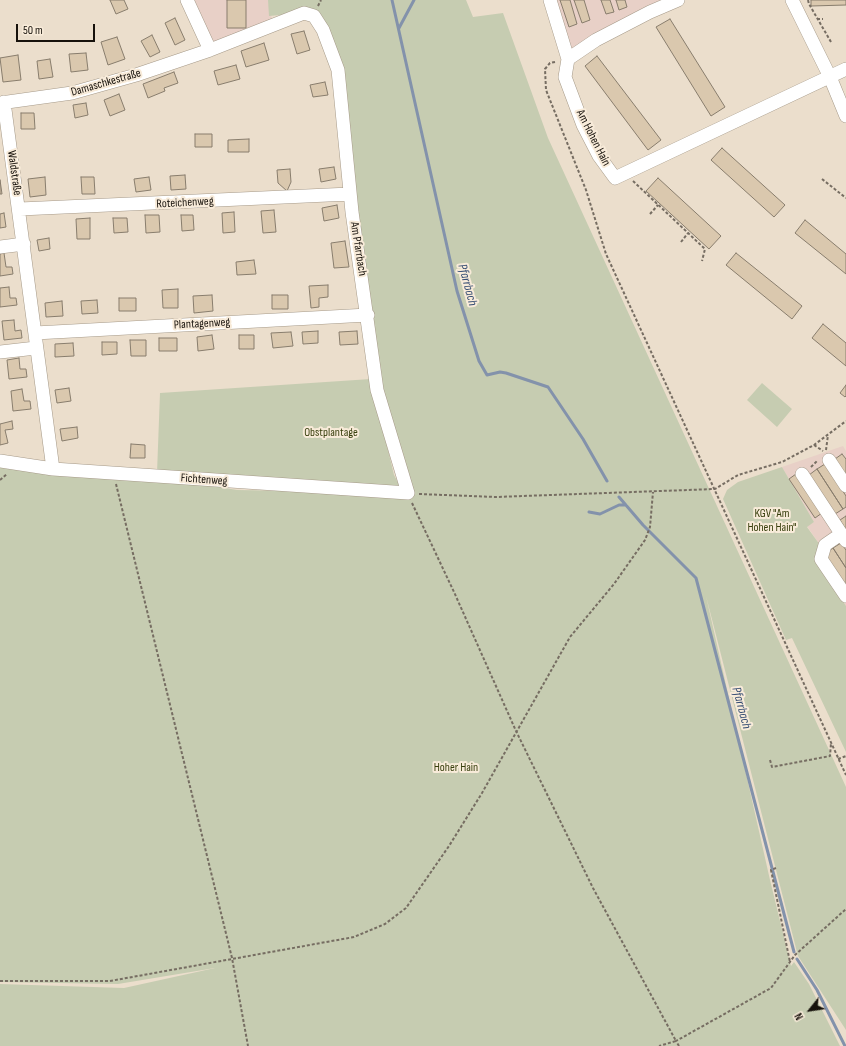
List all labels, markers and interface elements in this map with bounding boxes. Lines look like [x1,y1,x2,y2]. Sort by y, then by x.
scale bar [18,16,97,42]
text: 50 m [23,23,43,38]
street label: Damaschkestraße [69,66,143,100]
street label: Am Hohen Hain [573,107,613,169]
street label: Waldstraße [4,150,24,196]
street label: Roteichenweg [156,194,214,212]
street label: Am Pfarrbach [347,221,369,277]
water label: Pfarrbach [454,262,480,308]
street label: Plantagenweg [173,315,231,333]
park label: Obstplantage [304,426,358,440]
street label: Fichtenweg [180,471,228,489]
park label: KGV "Am Hohen Hain" [747,507,797,535]
water label: Pfarrbach [728,685,754,731]
park label: Hoher Hain [434,761,478,775]
north arrow [790,990,830,1030]
text: N [792,1010,806,1022]

